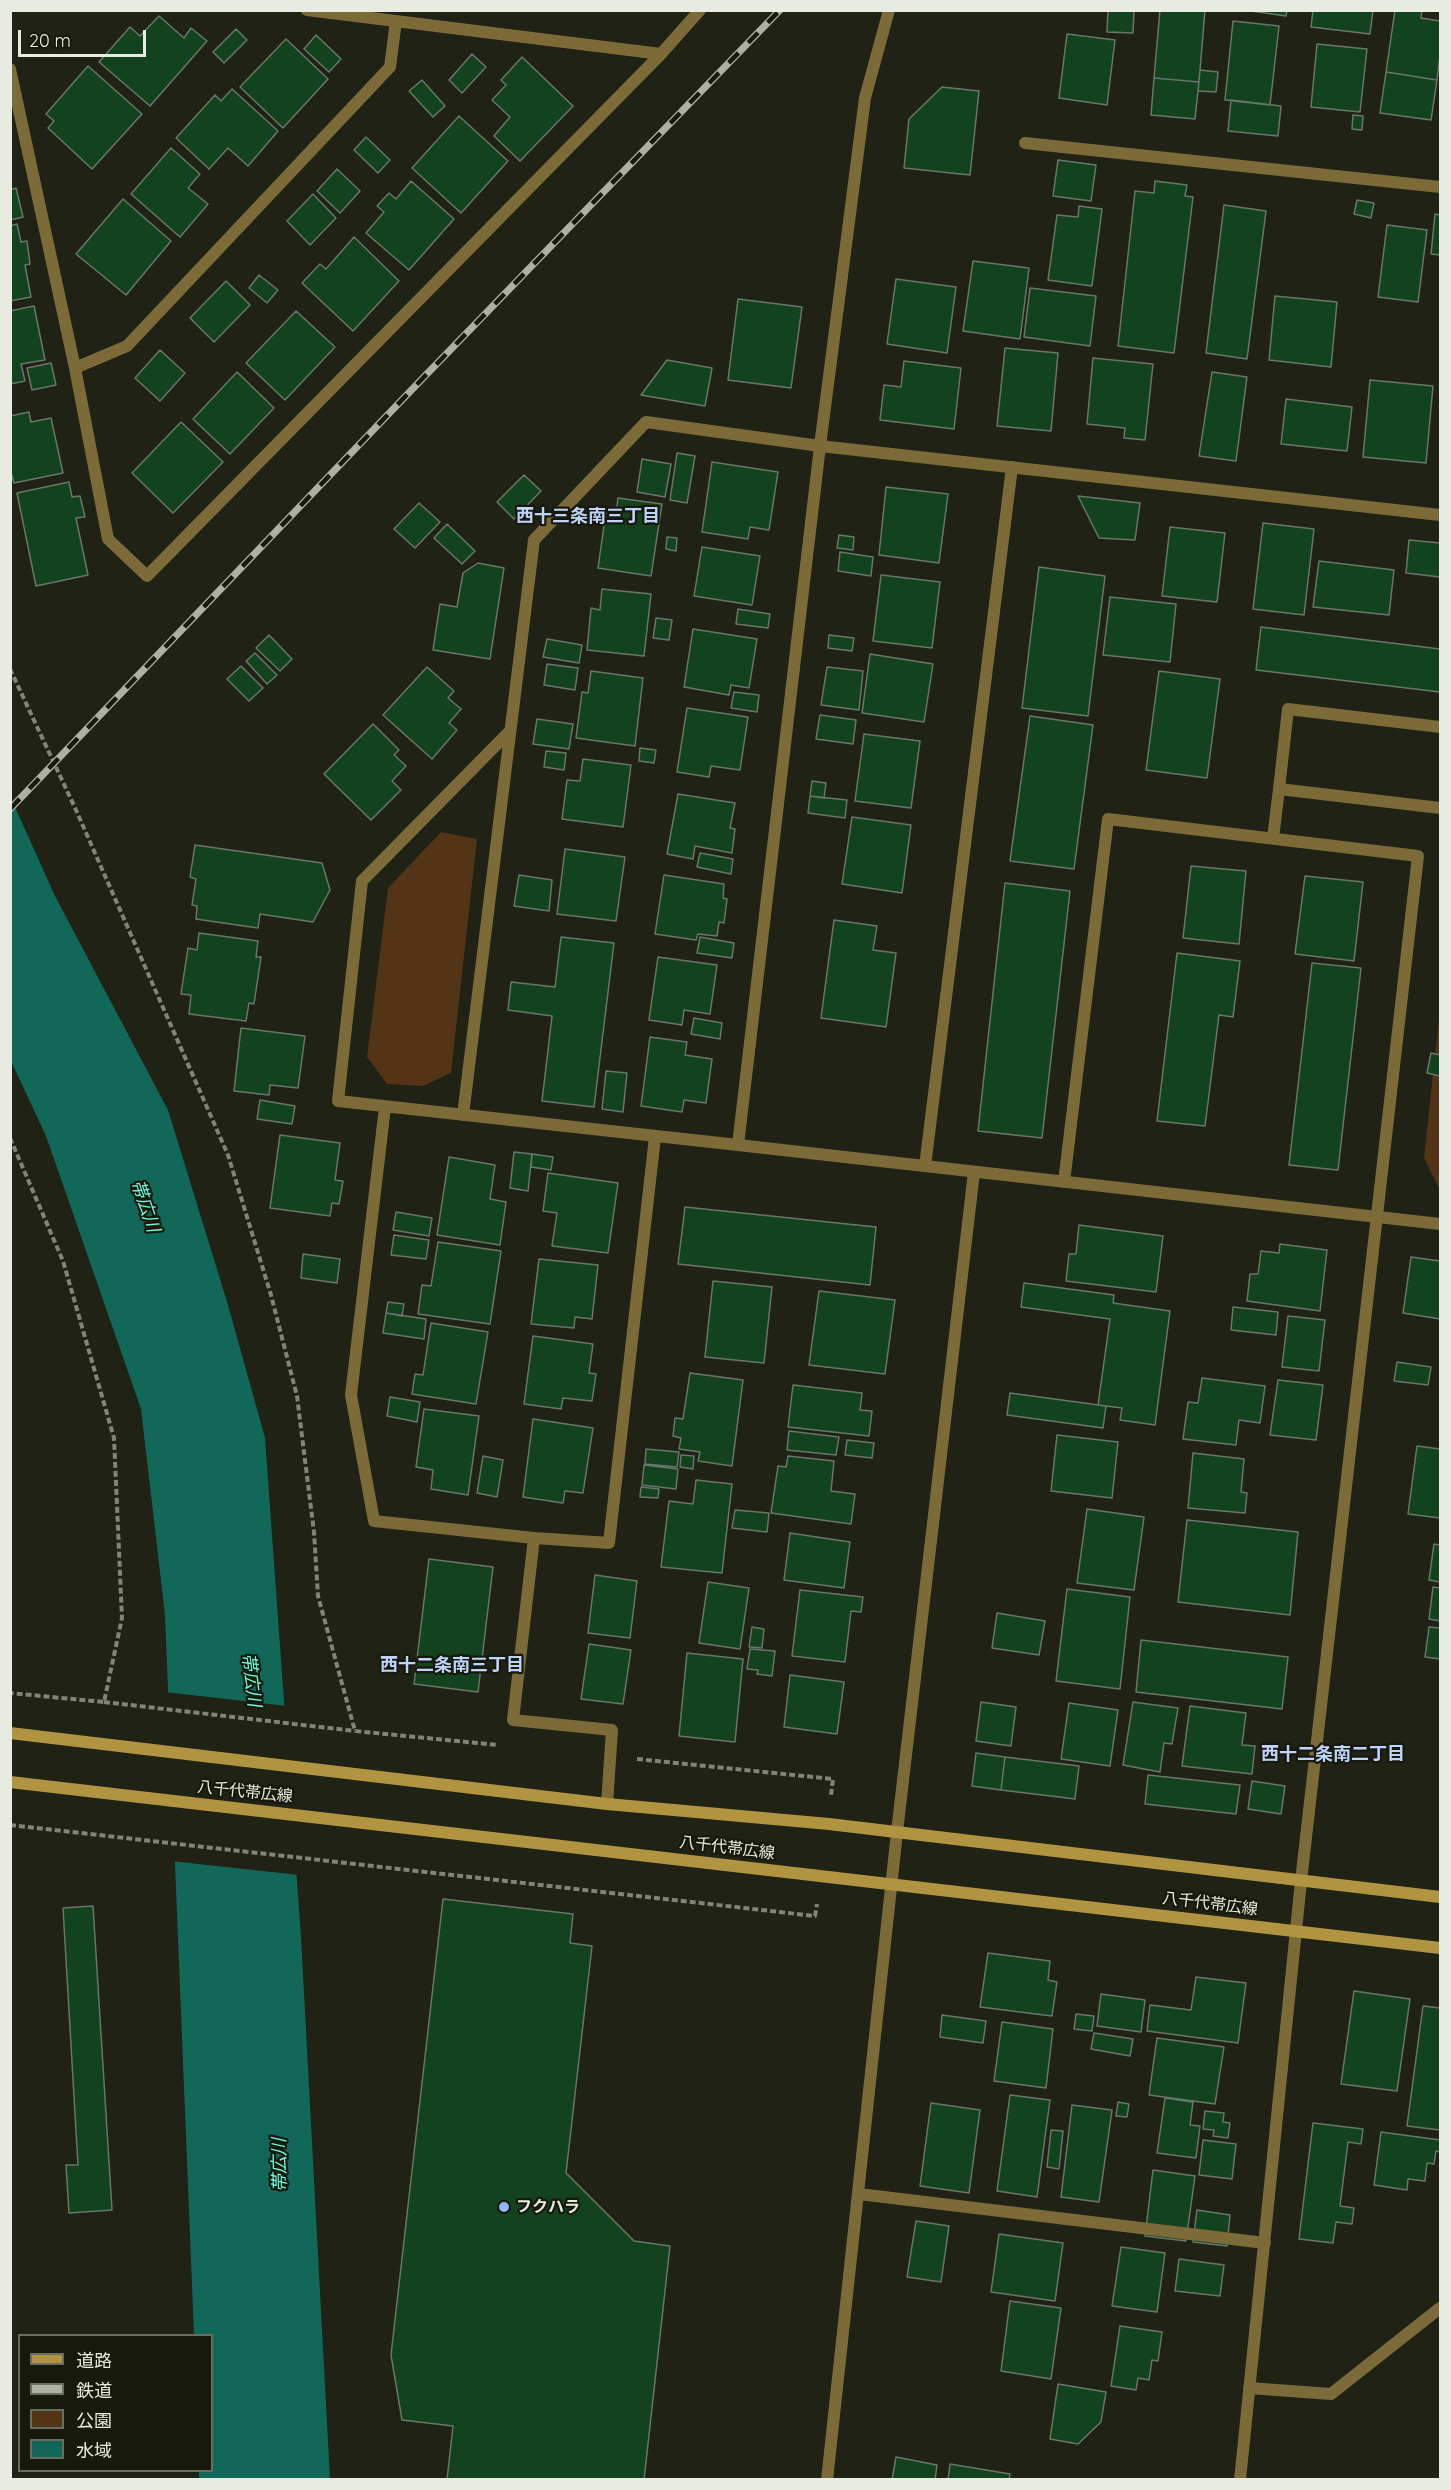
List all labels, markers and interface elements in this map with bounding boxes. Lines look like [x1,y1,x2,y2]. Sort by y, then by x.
scale bar [21,18,148,56]
text: 20 m [29,29,71,52]
district label: 西十三条南三丁目 [516,506,660,528]
water label: 帯広川 [126,1177,164,1235]
water label: 帯広川 [237,1652,265,1708]
district label: 西十二条南三丁目 [380,1655,524,1677]
district label: 西十二条南二丁目 [1261,1744,1405,1766]
street label: 八千代帯広線 [196,1777,294,1807]
street label: 八千代帯広線 [678,1833,776,1863]
street label: 八千代帯広線 [1161,1889,1259,1919]
water label: 帯広川 [269,2138,291,2192]
place label: フクハラ [516,2197,580,2217]
marker: フクハラ [497,2200,511,2214]
legend [18,2334,213,2472]
text: 道路 [76,2349,112,2372]
text: 鉄道 [76,2379,112,2402]
text: 公園 [76,2409,112,2432]
text: 水域 [76,2439,112,2462]

